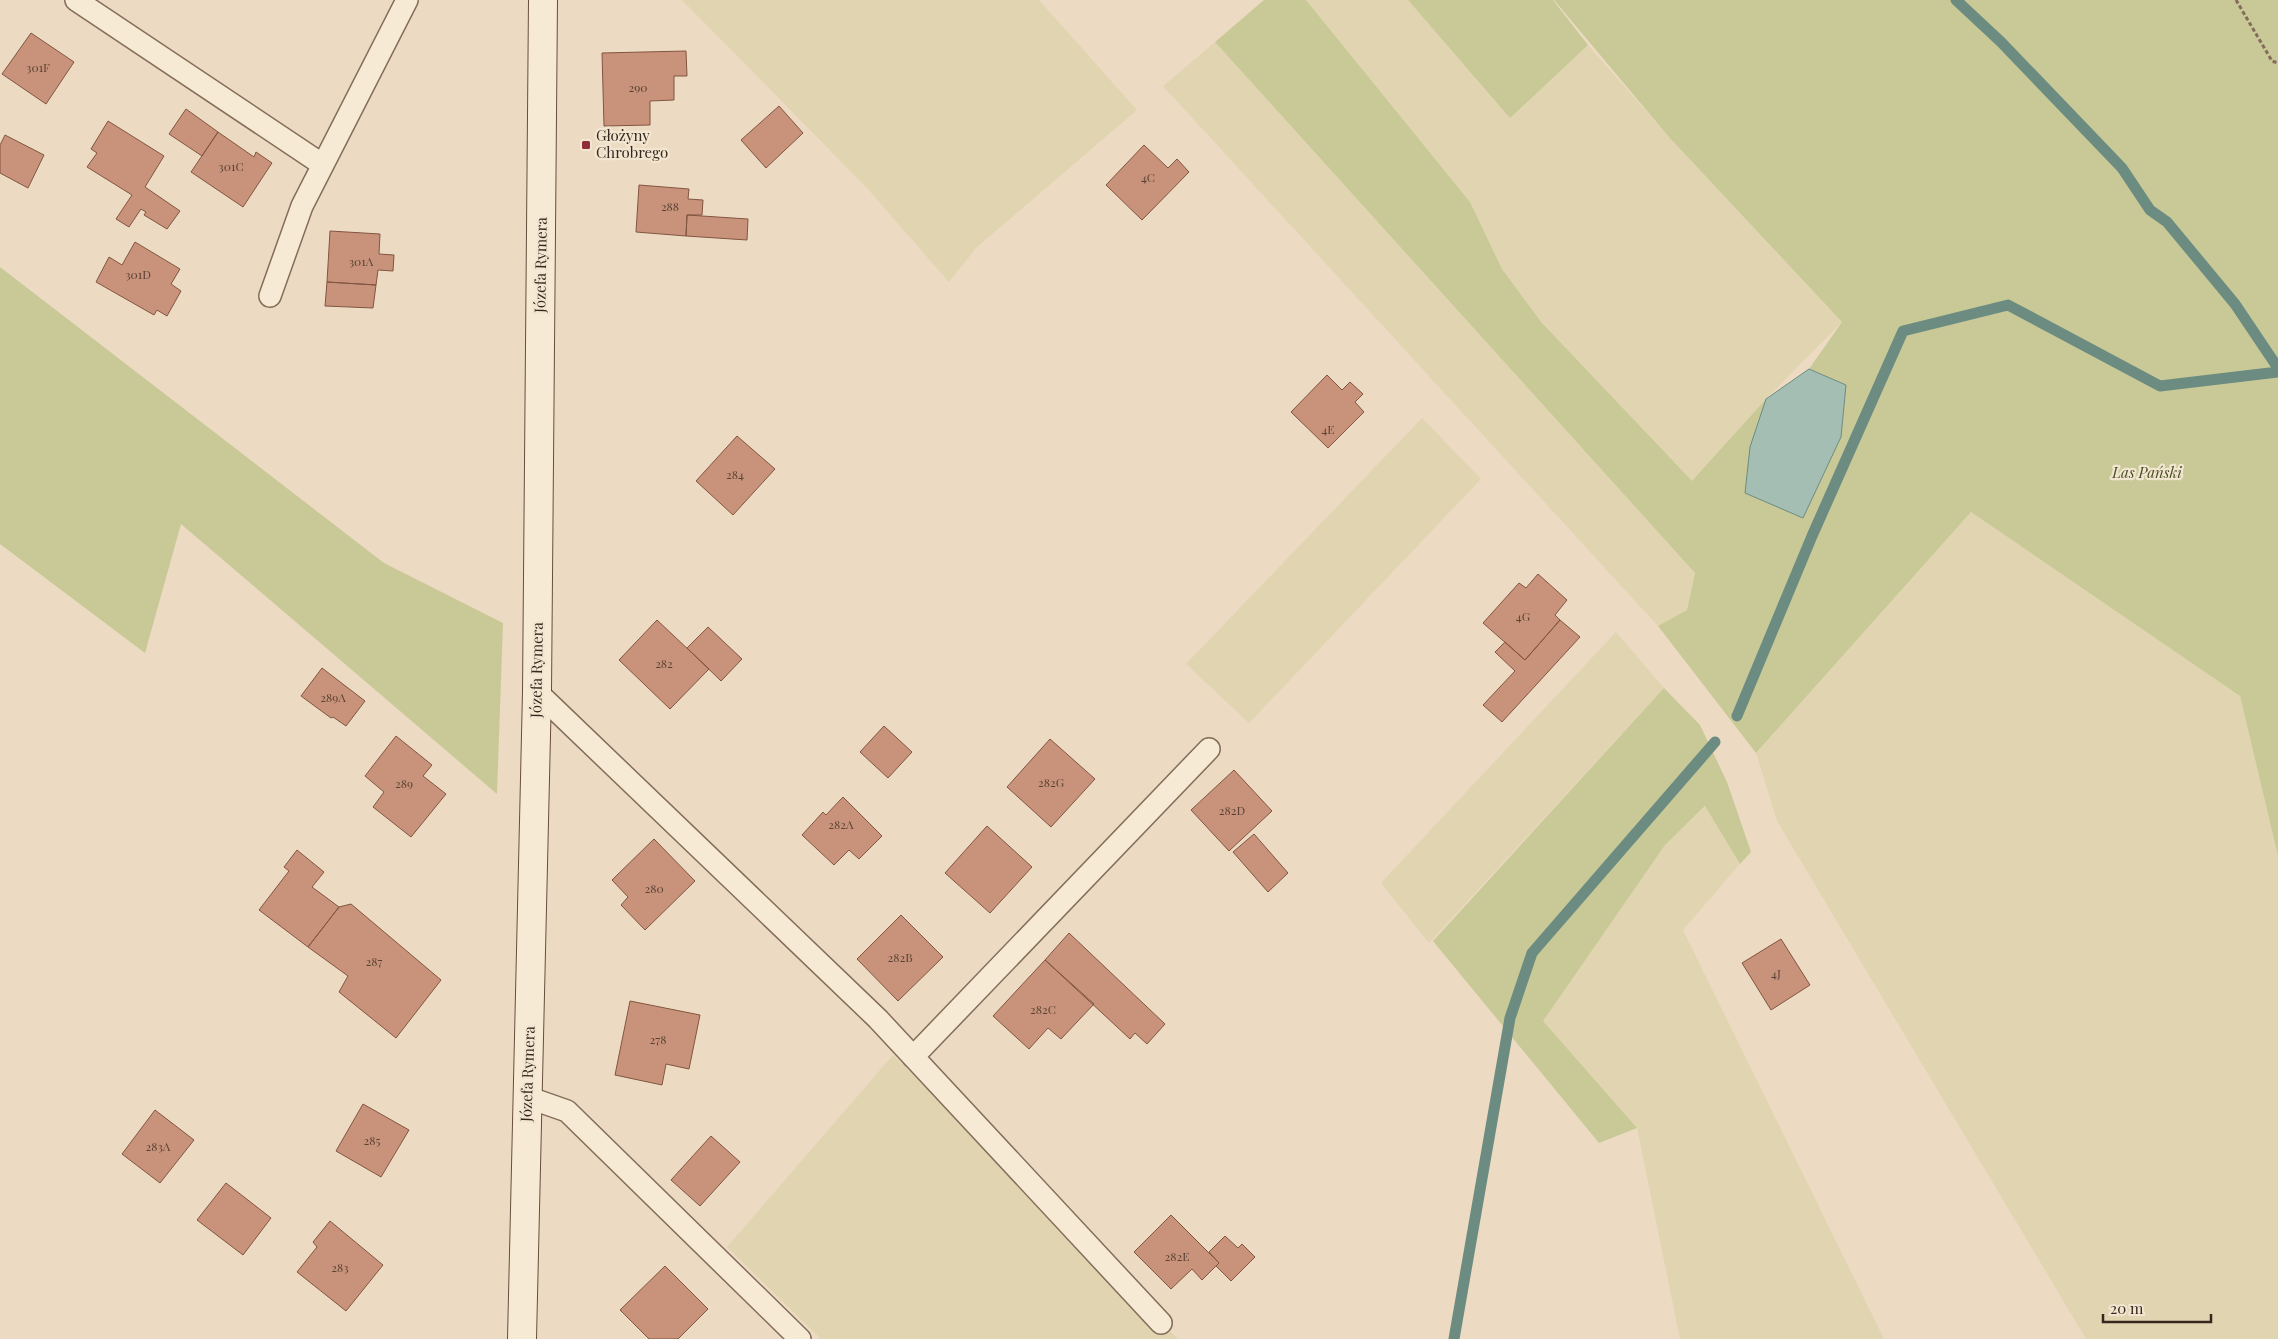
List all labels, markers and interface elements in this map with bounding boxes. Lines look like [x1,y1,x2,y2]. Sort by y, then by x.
house number: 301F [26,59,50,75]
house number: 290 [628,79,648,95]
place label: Głożyny Chrobrego [596,125,668,162]
marker: Głożyny Chrobrego [580,139,592,151]
house number: 301C [218,158,244,174]
house number: 4C [1141,169,1155,185]
house number: 288 [661,198,679,214]
street label: Józefa Rymera [529,216,551,314]
house number: 301A [349,253,374,269]
house number: 301D [125,266,151,282]
house number: 4E [1321,421,1335,437]
park label: Las Pański [2111,462,2182,482]
house number: 284 [726,466,744,482]
house number: 4G [1516,608,1531,624]
street label: Józefa Rymera [525,621,547,719]
house number: 282 [655,655,673,671]
house number: 289A [320,689,346,705]
house number: 282G [1038,774,1065,790]
house number: 289 [395,775,413,791]
house number: 282D [1219,802,1246,818]
house number: 282A [828,816,854,832]
house number: 280 [644,880,664,896]
house number: 282B [887,949,913,965]
house number: 287 [366,953,383,969]
house number: 4J [1771,965,1781,981]
house number: 282C [1030,1001,1056,1017]
street label: Józefa Rymera [515,1025,539,1123]
house number: 278 [650,1031,666,1047]
house number: 285 [364,1132,381,1148]
house number: 283A [146,1138,171,1154]
house number: 282E [1164,1248,1190,1264]
house number: 283 [331,1259,349,1275]
scale bar [2103,1292,2210,1324]
text: 20 m [2110,1298,2144,1318]

